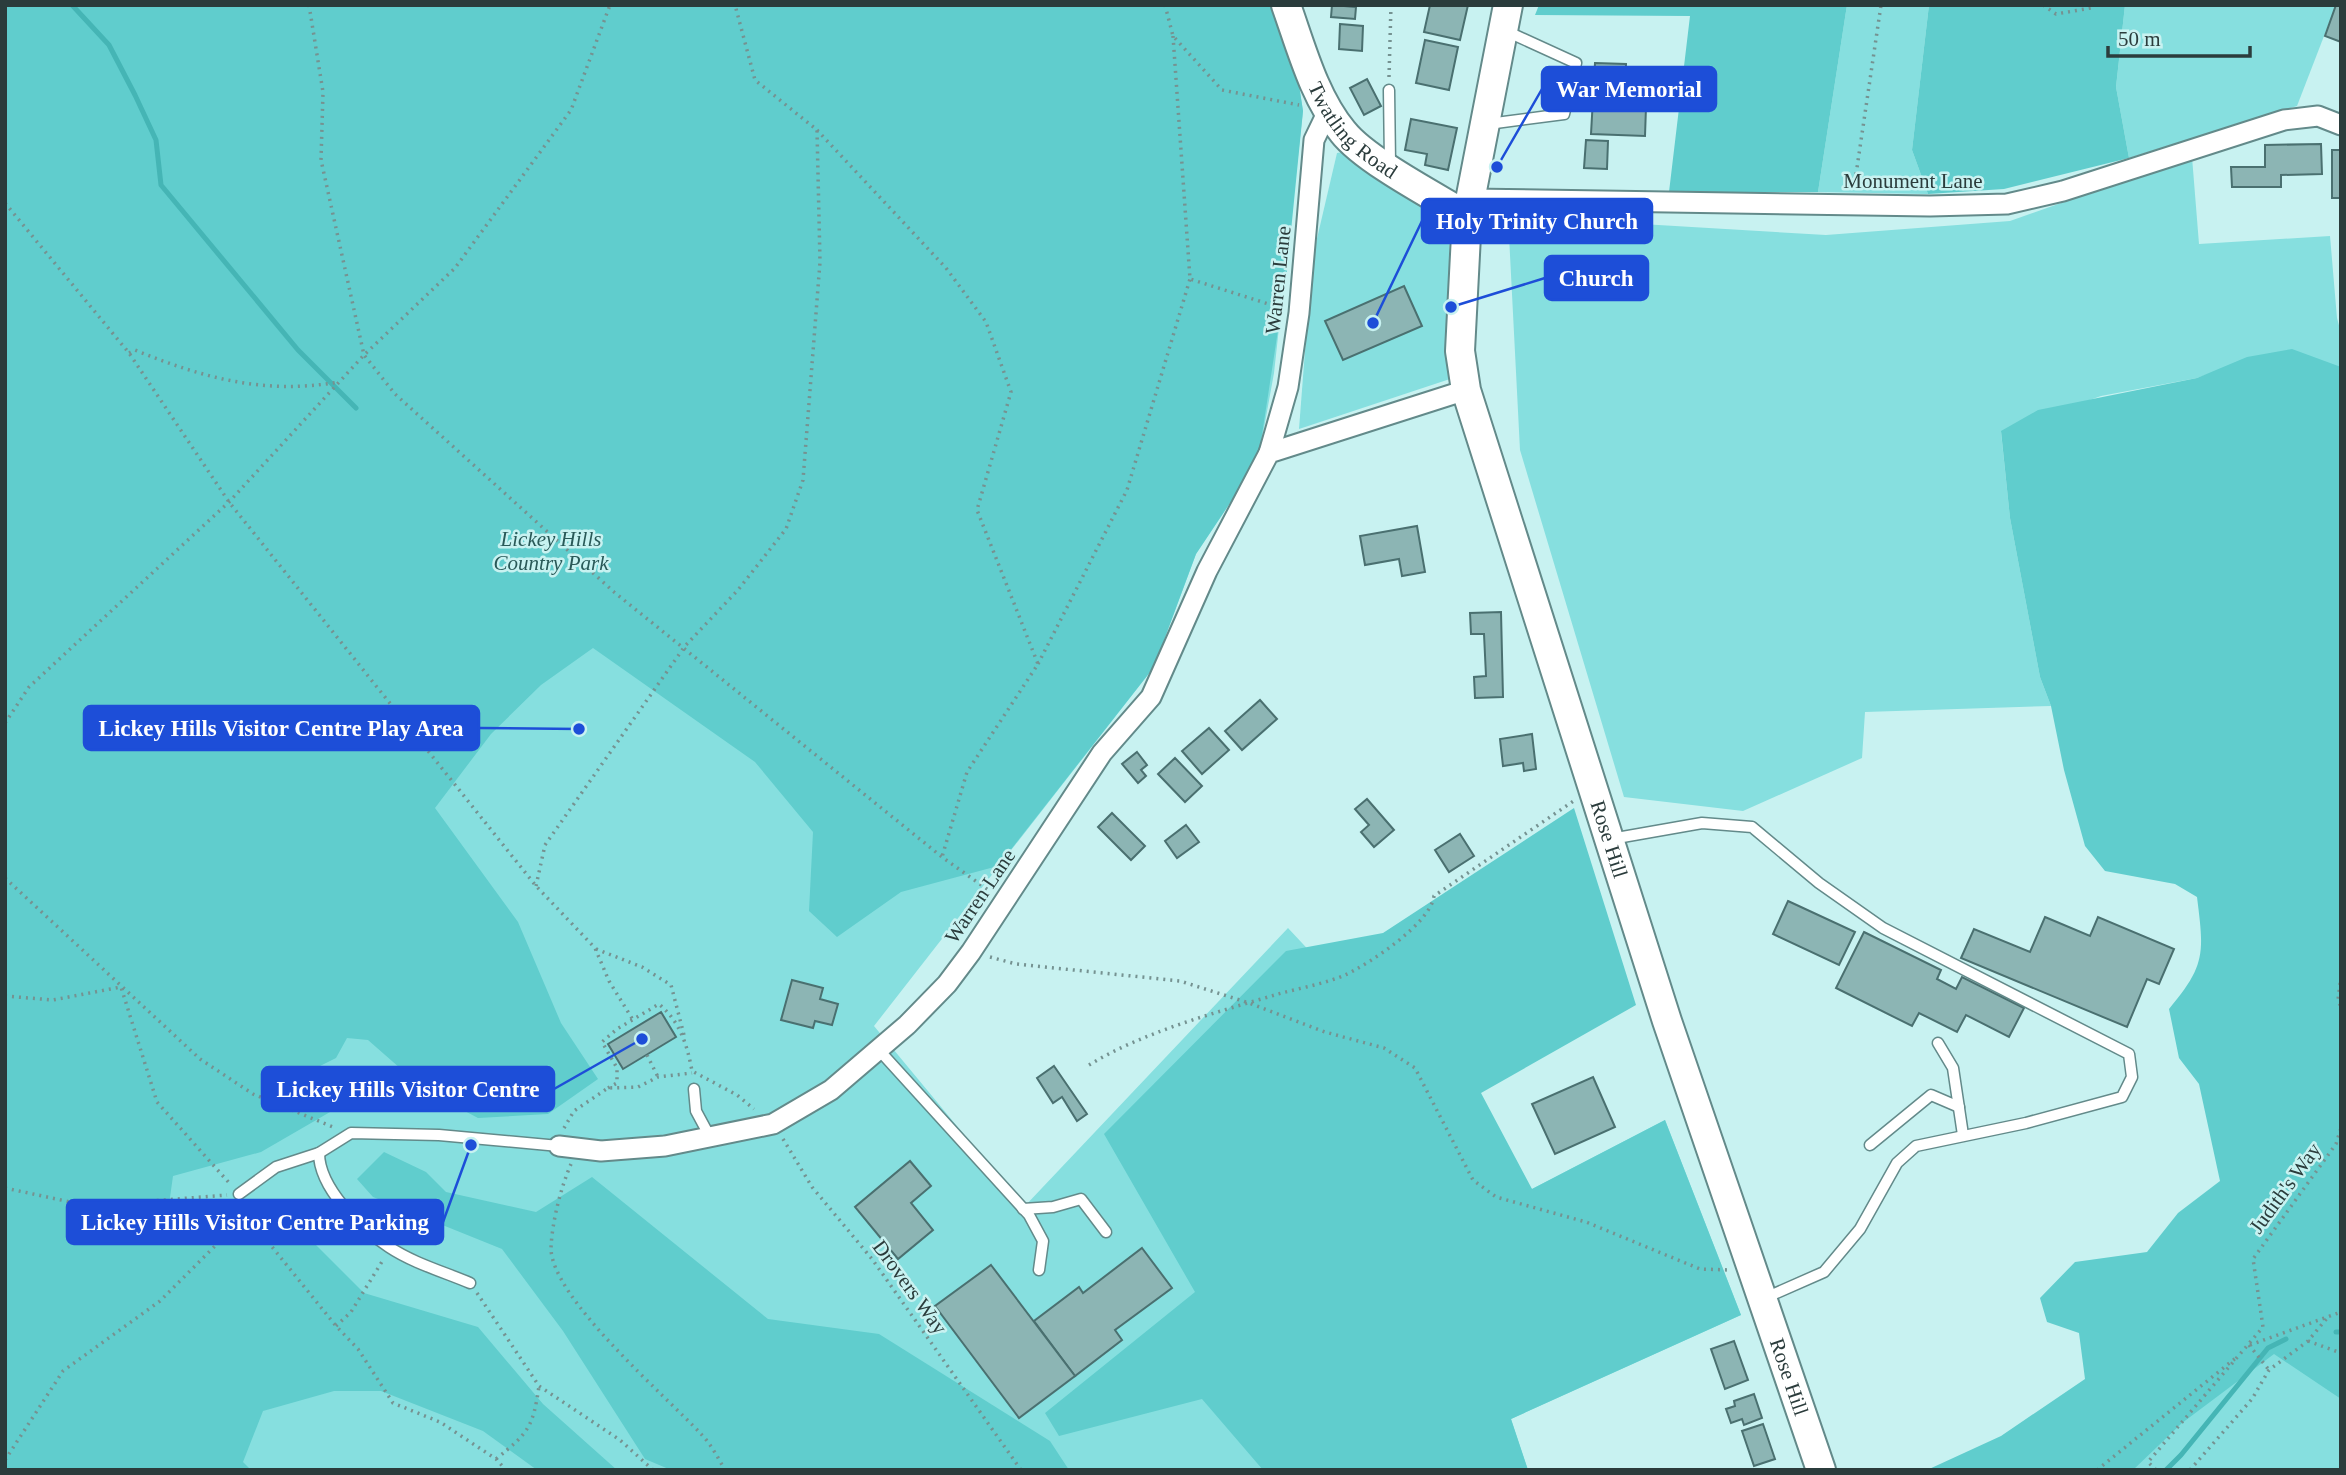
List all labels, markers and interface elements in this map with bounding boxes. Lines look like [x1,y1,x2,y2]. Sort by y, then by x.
scale bar [2108,14,2250,58]
text: 50 m [2118,27,2161,51]
callout: War Memorial [1542,67,1716,111]
text: War Memorial [1556,77,1702,102]
street label: Twatling Road [1303,78,1402,184]
street label: Monument Lane [1843,169,1983,193]
callout: Holy Trinity Church [1422,199,1652,243]
text: Holy Trinity Church [1436,209,1638,234]
street label: Warren Lane [1260,225,1296,335]
callout: Church [1545,256,1648,300]
text: Church [1559,266,1634,291]
park label: Lickey Hills Country Park [494,527,609,575]
callout: Lickey Hills Visitor Centre Play Area [84,706,479,750]
text: Lickey Hills Visitor Centre Play Area [99,716,464,741]
street label: Rose Hill [1586,797,1633,881]
street label: Warren Lane [940,844,1020,948]
callout: Lickey Hills Visitor Centre [262,1067,554,1111]
text: Lickey Hills Visitor Centre [277,1077,540,1102]
street label: Judith's Way [2244,1138,2326,1238]
callout: Lickey Hills Visitor Centre Parking [67,1200,443,1244]
text: Lickey Hills Visitor Centre Parking [81,1210,429,1235]
street label: Drovers Way [868,1235,952,1339]
street label: Rose Hill [1765,1335,1813,1419]

